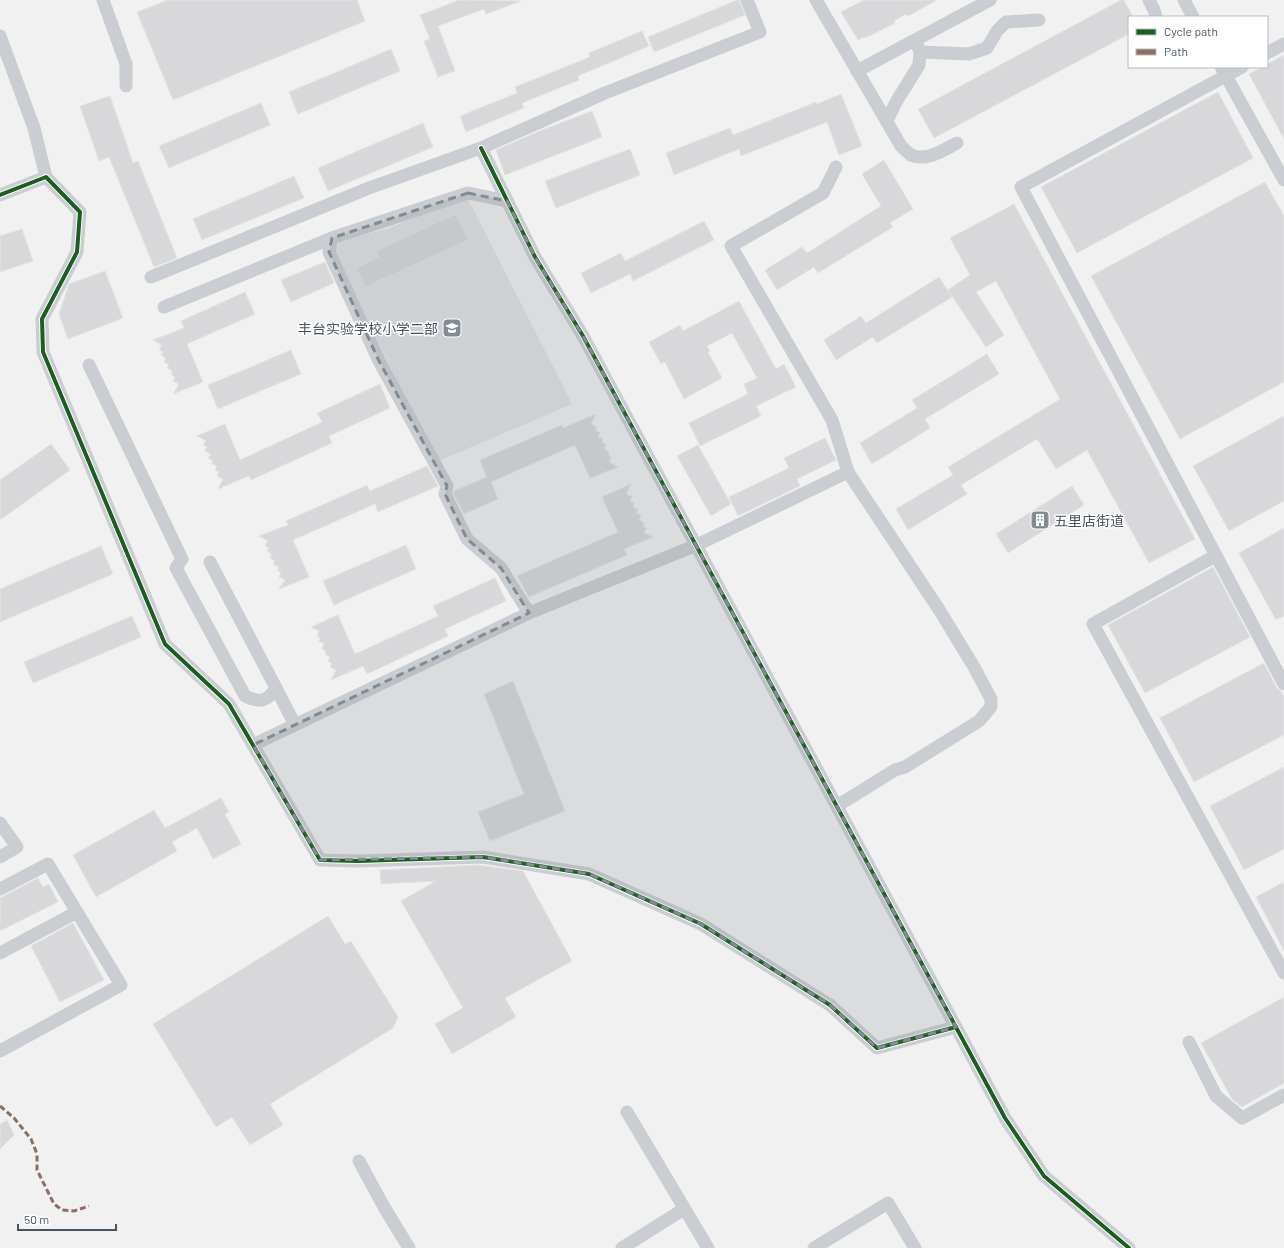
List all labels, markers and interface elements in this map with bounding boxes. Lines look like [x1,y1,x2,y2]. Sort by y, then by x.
legend [1128,16,1268,68]
text: Cycle path [1164,24,1218,38]
text: Path [1164,44,1188,58]
school or university icon: 丰台实验学校小学二部 [441,317,463,339]
place label: 丰台实验学校小学二部 [298,320,438,337]
building icon: 五里店街道 [1029,509,1051,531]
place label: 五里店街道 [1054,512,1124,529]
scale bar [18,1206,116,1232]
text: 50 m [24,1212,49,1226]

